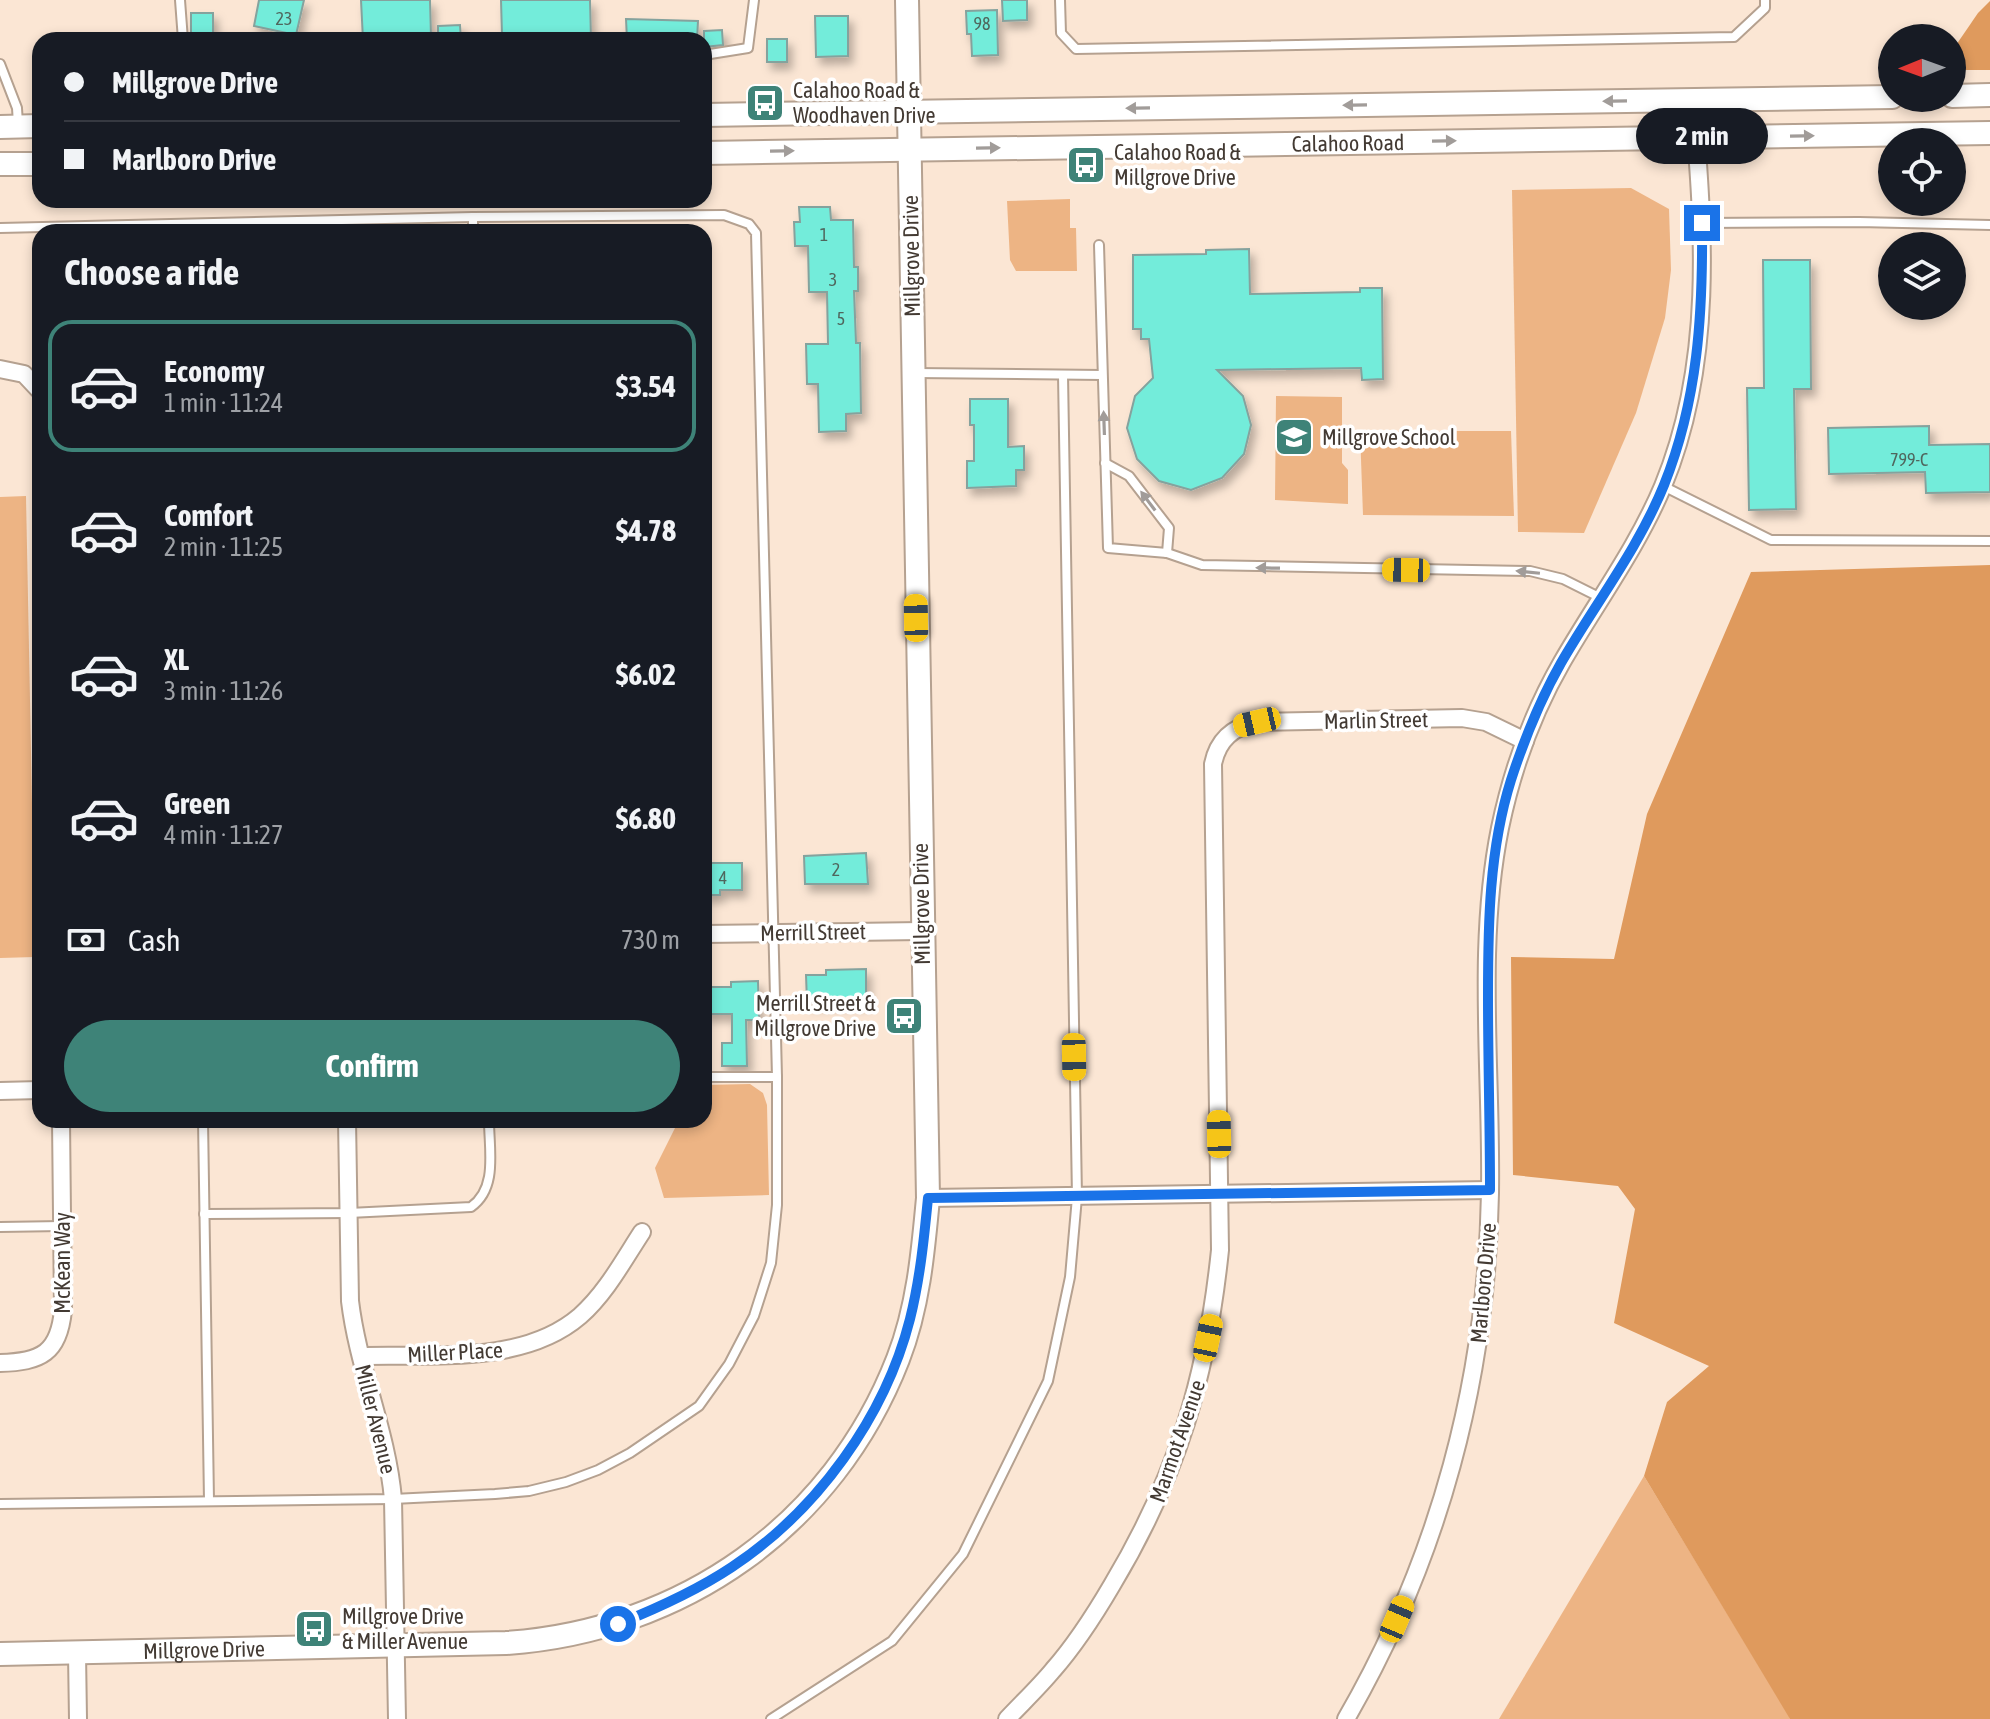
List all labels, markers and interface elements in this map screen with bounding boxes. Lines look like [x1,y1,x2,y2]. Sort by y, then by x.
house number: 23 [276,8,292,29]
house number: 98 [974,13,990,34]
north arrow [1878,24,1966,112]
map controls [1878,24,1966,320]
text: Millgrove Drive [112,65,278,99]
place label: Calahoo Road & Woodhaven Drive [793,77,936,128]
bus stop icon: Calahoo Road & Woodhaven Drive [744,82,786,124]
one-way arrow [1602,95,1627,108]
one-way arrow [1342,99,1367,111]
one-way arrow [1125,102,1150,114]
callout: 2 min [1636,107,1768,163]
text: 2 min [1675,121,1729,151]
button: locate [1878,128,1966,216]
street label: Calahoo Road [1291,129,1404,157]
one-way arrow [1790,130,1815,142]
one-way arrow [1432,135,1457,148]
place label: Calahoo Road & Millgrove Drive [1114,139,1242,190]
one-way arrow [976,141,1001,154]
text: Marlboro Drive [112,142,276,176]
bus stop icon: Calahoo Road & Millgrove Drive [1065,144,1107,186]
one-way arrow [770,145,795,157]
street label: Millgrove Drive [897,195,925,317]
route end [1684,205,1720,241]
house number: 1 [820,224,828,245]
button: layers [1878,232,1966,320]
text: Choose a ride [64,251,239,293]
house number: 3 [829,269,837,290]
house number: 5 [837,308,845,329]
icon: car [68,350,140,422]
text: Economy [164,354,265,388]
text: $3.54 [616,369,676,403]
text: 1 min · 11:24 [164,388,283,418]
one-way arrow [1097,410,1110,435]
school or university icon: Millgrove School [1273,416,1315,458]
place label: Millgrove School [1322,424,1456,450]
house number: 799-C [1890,449,1928,470]
one-way arrow [1141,491,1157,512]
icon: car [68,494,140,566]
text: Comfort [164,498,253,532]
text: $4.78 [616,513,676,547]
text: 2 min · 11:25 [164,532,283,562]
car [1382,558,1430,582]
one-way arrow [1255,561,1280,574]
one-way arrow [1515,566,1540,579]
car [904,594,928,642]
icon: car [68,638,140,710]
text: XL [164,642,189,676]
text: $6.02 [616,657,676,691]
text: 3 min · 11:26 [164,676,283,706]
car [1231,705,1283,739]
street label: Marlin Street [1324,706,1428,734]
icon: car [68,782,140,854]
text: Green [164,786,230,820]
text: $6.80 [616,801,676,835]
text: 4 min · 11:27 [164,820,283,850]
street label: Millgrove Drive [907,843,935,965]
house number: 2 [832,859,840,880]
house number: 4 [719,867,727,888]
icon: cash [64,918,108,962]
street label: Merrill Street [760,918,866,946]
text: Cash [128,923,181,957]
text: 730 m [621,925,680,955]
place label: Merrill Street & Millgrove Drive [754,990,877,1041]
bus stop icon: Merrill Street & Millgrove Drive [883,995,925,1037]
button: Confirm [64,1020,680,1112]
car [1062,1033,1086,1081]
car [1207,1110,1231,1158]
street label: McKean Way [49,1212,75,1314]
street label: Marlboro Drive [1465,1222,1501,1344]
car [1191,1312,1225,1364]
street label: Miller Place [407,1337,503,1367]
street label: Miller Avenue [350,1362,402,1476]
street label: Marmot Avenue [1144,1376,1210,1506]
car [1377,1592,1417,1646]
place label: Millgrove Drive & Miller Avenue [342,1603,468,1654]
route start [600,1606,636,1642]
bus stop icon: Millgrove Drive & Miller Avenue [293,1608,335,1650]
street label: Millgrove Drive [143,1635,265,1664]

